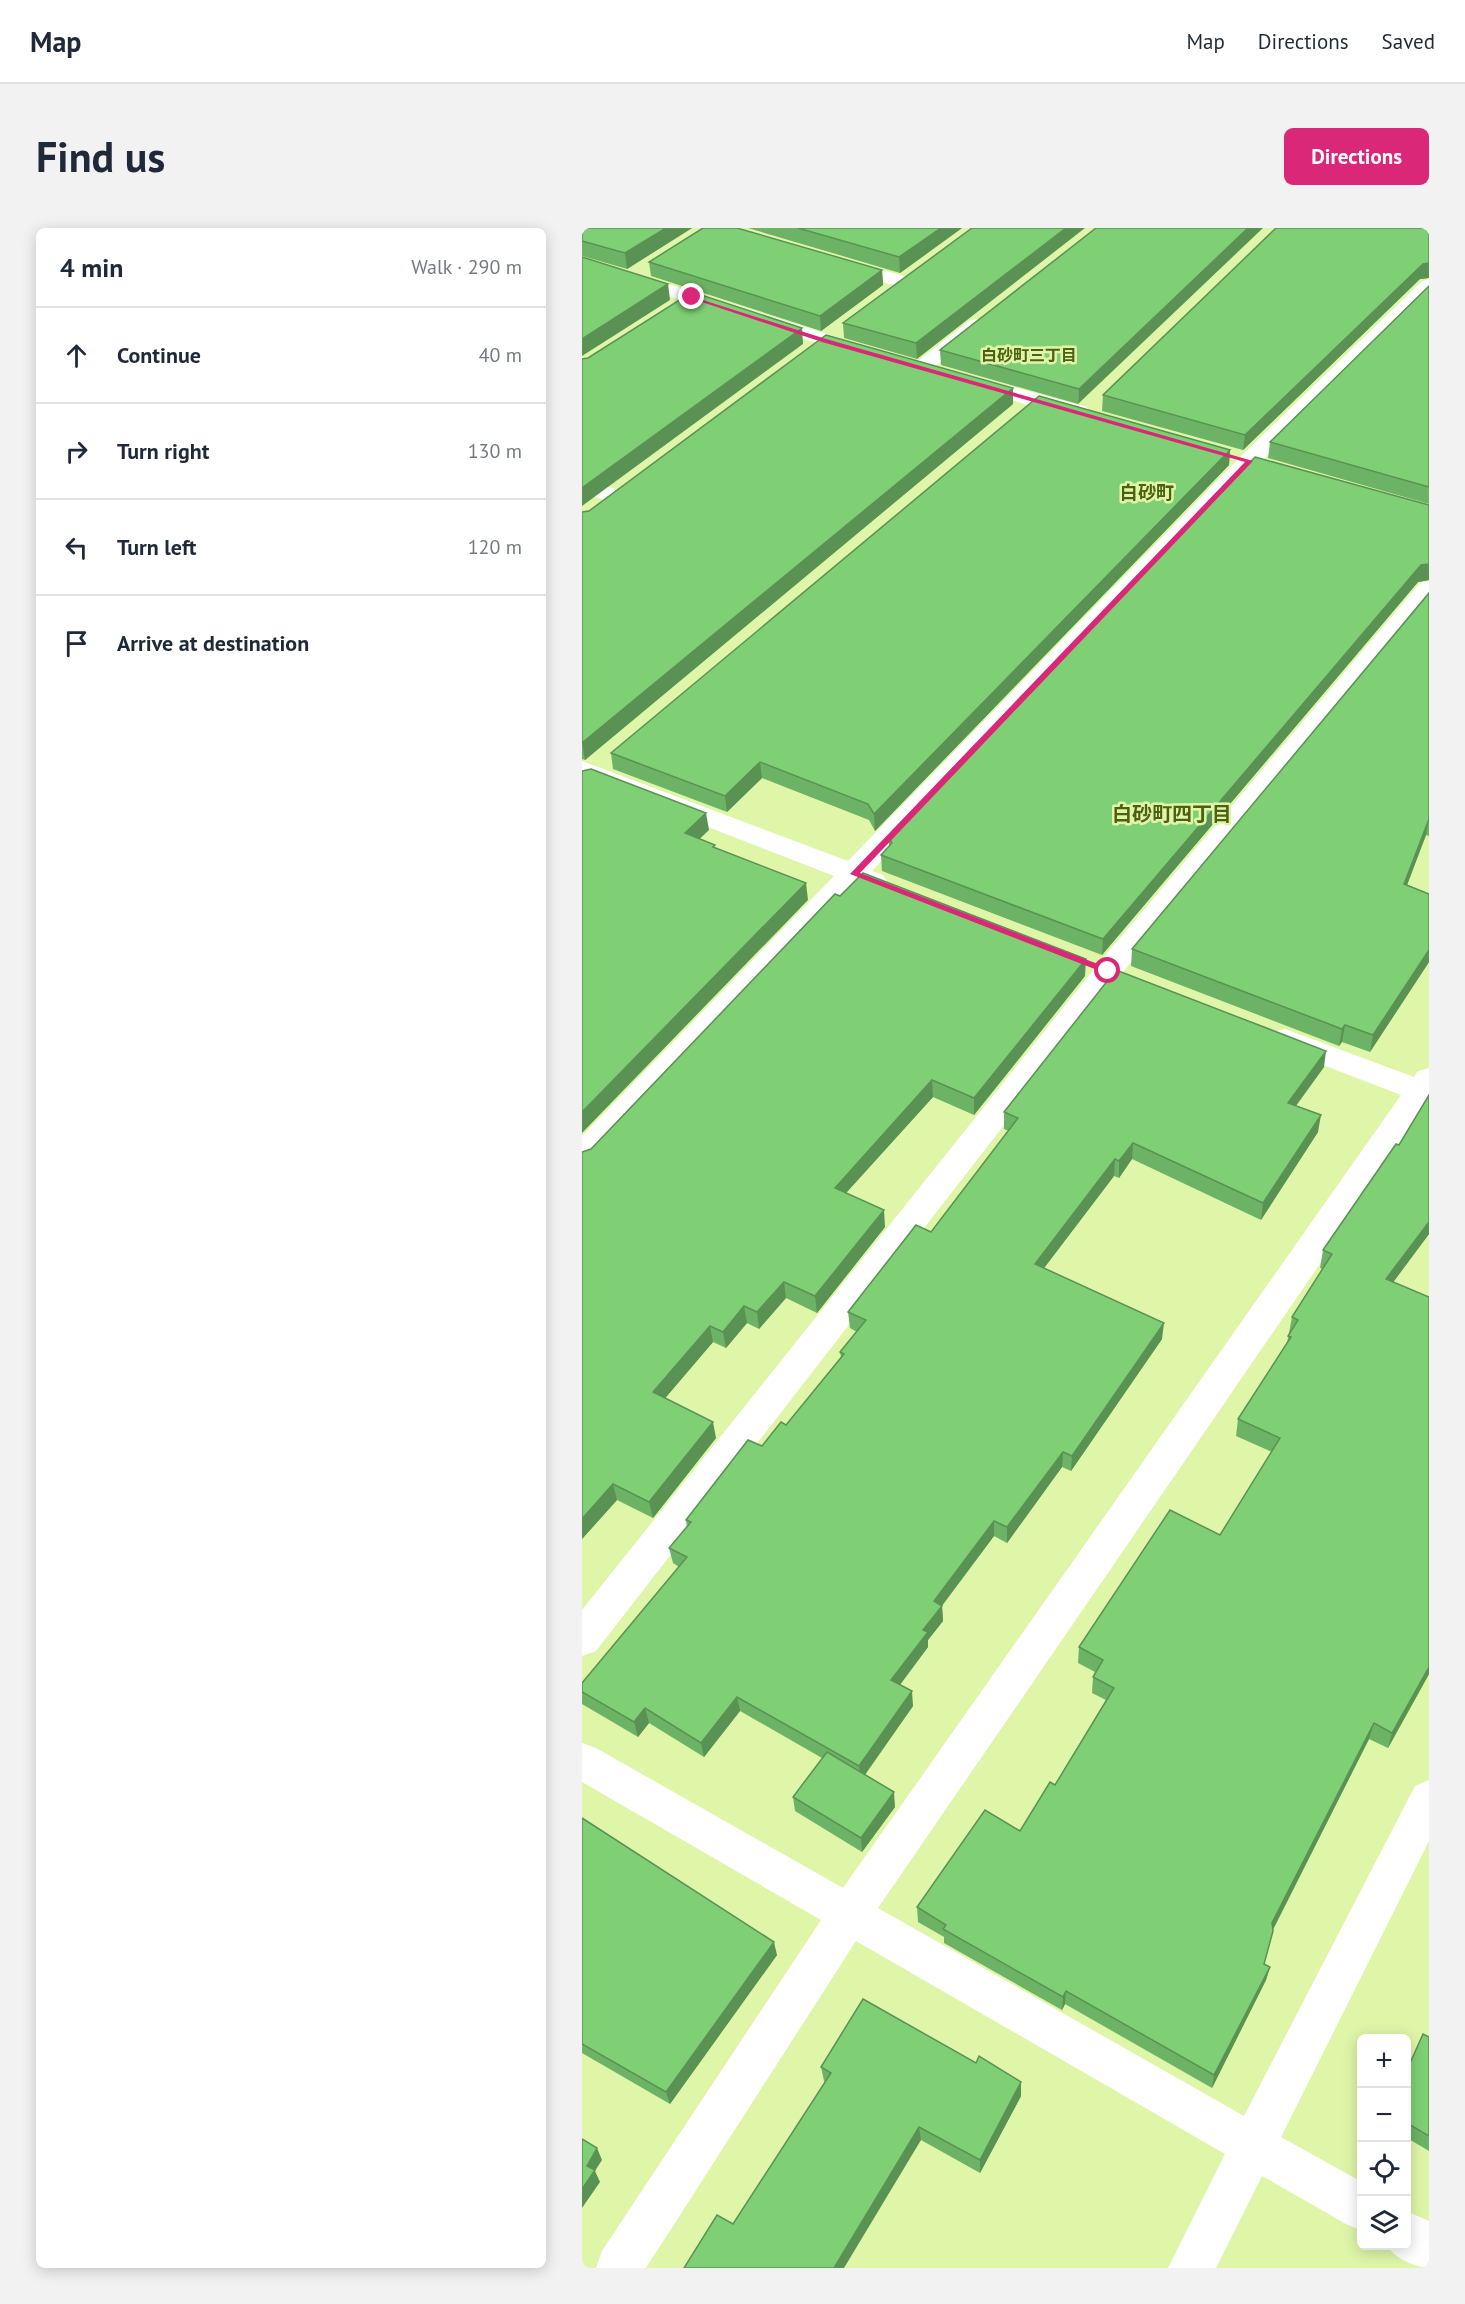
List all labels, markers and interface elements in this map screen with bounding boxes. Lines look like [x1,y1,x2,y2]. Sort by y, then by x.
text: Map [30,23,81,60]
text: Map [1186,28,1225,55]
text: Directions [1258,28,1349,55]
text: Saved [1382,28,1435,55]
button: Directions [1284,128,1429,185]
text: Find us [36,129,165,184]
text: 4 min [60,251,123,284]
text: Walk · 290 m [411,254,522,280]
route end [678,283,704,309]
icon: ahead [60,339,93,372]
text: Continue [117,341,201,369]
text: 40 m [479,342,522,368]
district label: 白砂町三丁目 [981,345,1077,365]
icon: right [60,435,93,468]
text: Turn right [117,437,209,465]
text: 130 m [468,438,522,464]
district label: 白砂町 [1120,481,1174,504]
icon: left [60,531,93,564]
text: Turn left [117,533,197,561]
text: 120 m [468,534,522,560]
icon: arrive [60,627,93,660]
text: Arrive at destination [117,629,309,657]
district label: 白砂町四丁目 [1112,801,1232,827]
route start [1094,957,1120,983]
map controls [1357,2034,1411,2250]
button: + [1357,2034,1411,2088]
button: − [1357,2088,1411,2142]
button: locate [1357,2142,1411,2196]
button: layers [1357,2196,1411,2250]

